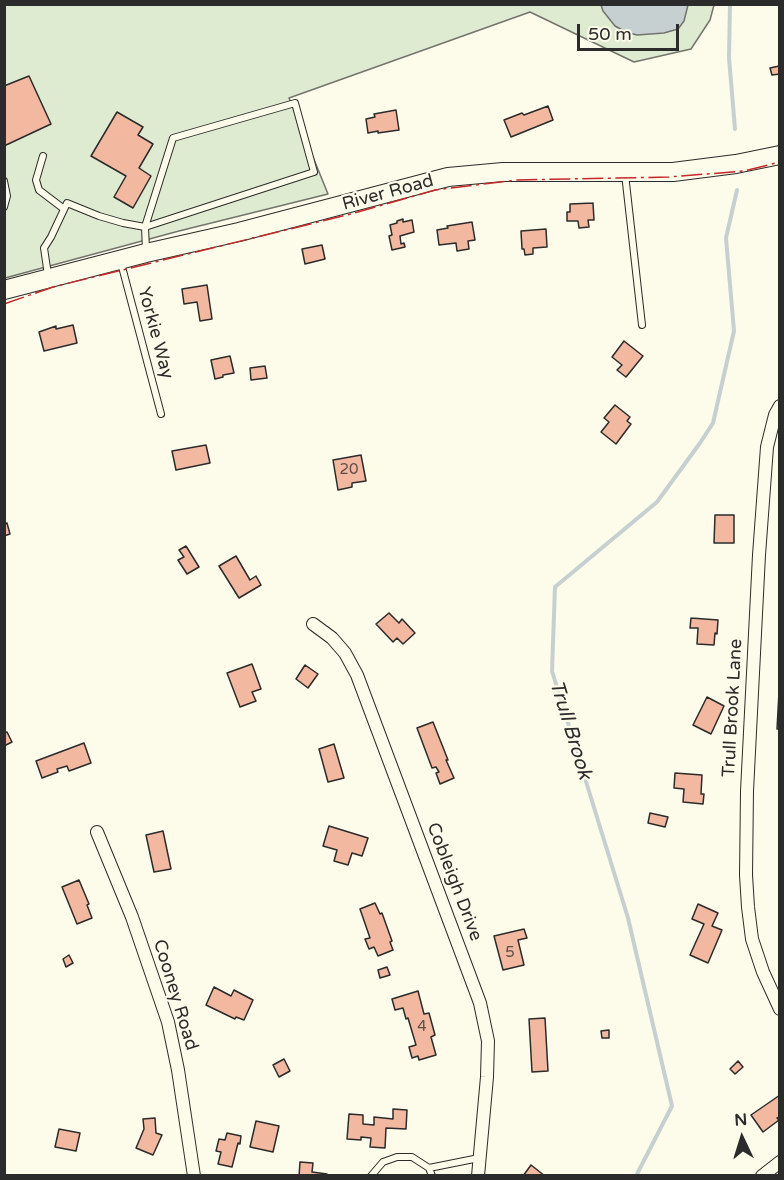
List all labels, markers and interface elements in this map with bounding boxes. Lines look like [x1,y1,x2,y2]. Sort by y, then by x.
scale bar [580,12,682,50]
text: 50 m [588,23,632,45]
street label: River Road [340,170,436,216]
street label: Yorkie Way [132,285,178,381]
house number: 20 [340,461,358,479]
street label: Trull Brook Lane [719,638,747,778]
water label: Trull Brook [544,678,596,782]
street label: Cobleigh Drive [422,820,486,944]
street label: Cooney Road [148,937,202,1053]
house number: 5 [505,944,515,962]
house number: 4 [417,1018,427,1036]
north arrow [712,1108,772,1168]
text: N [734,1110,748,1130]

